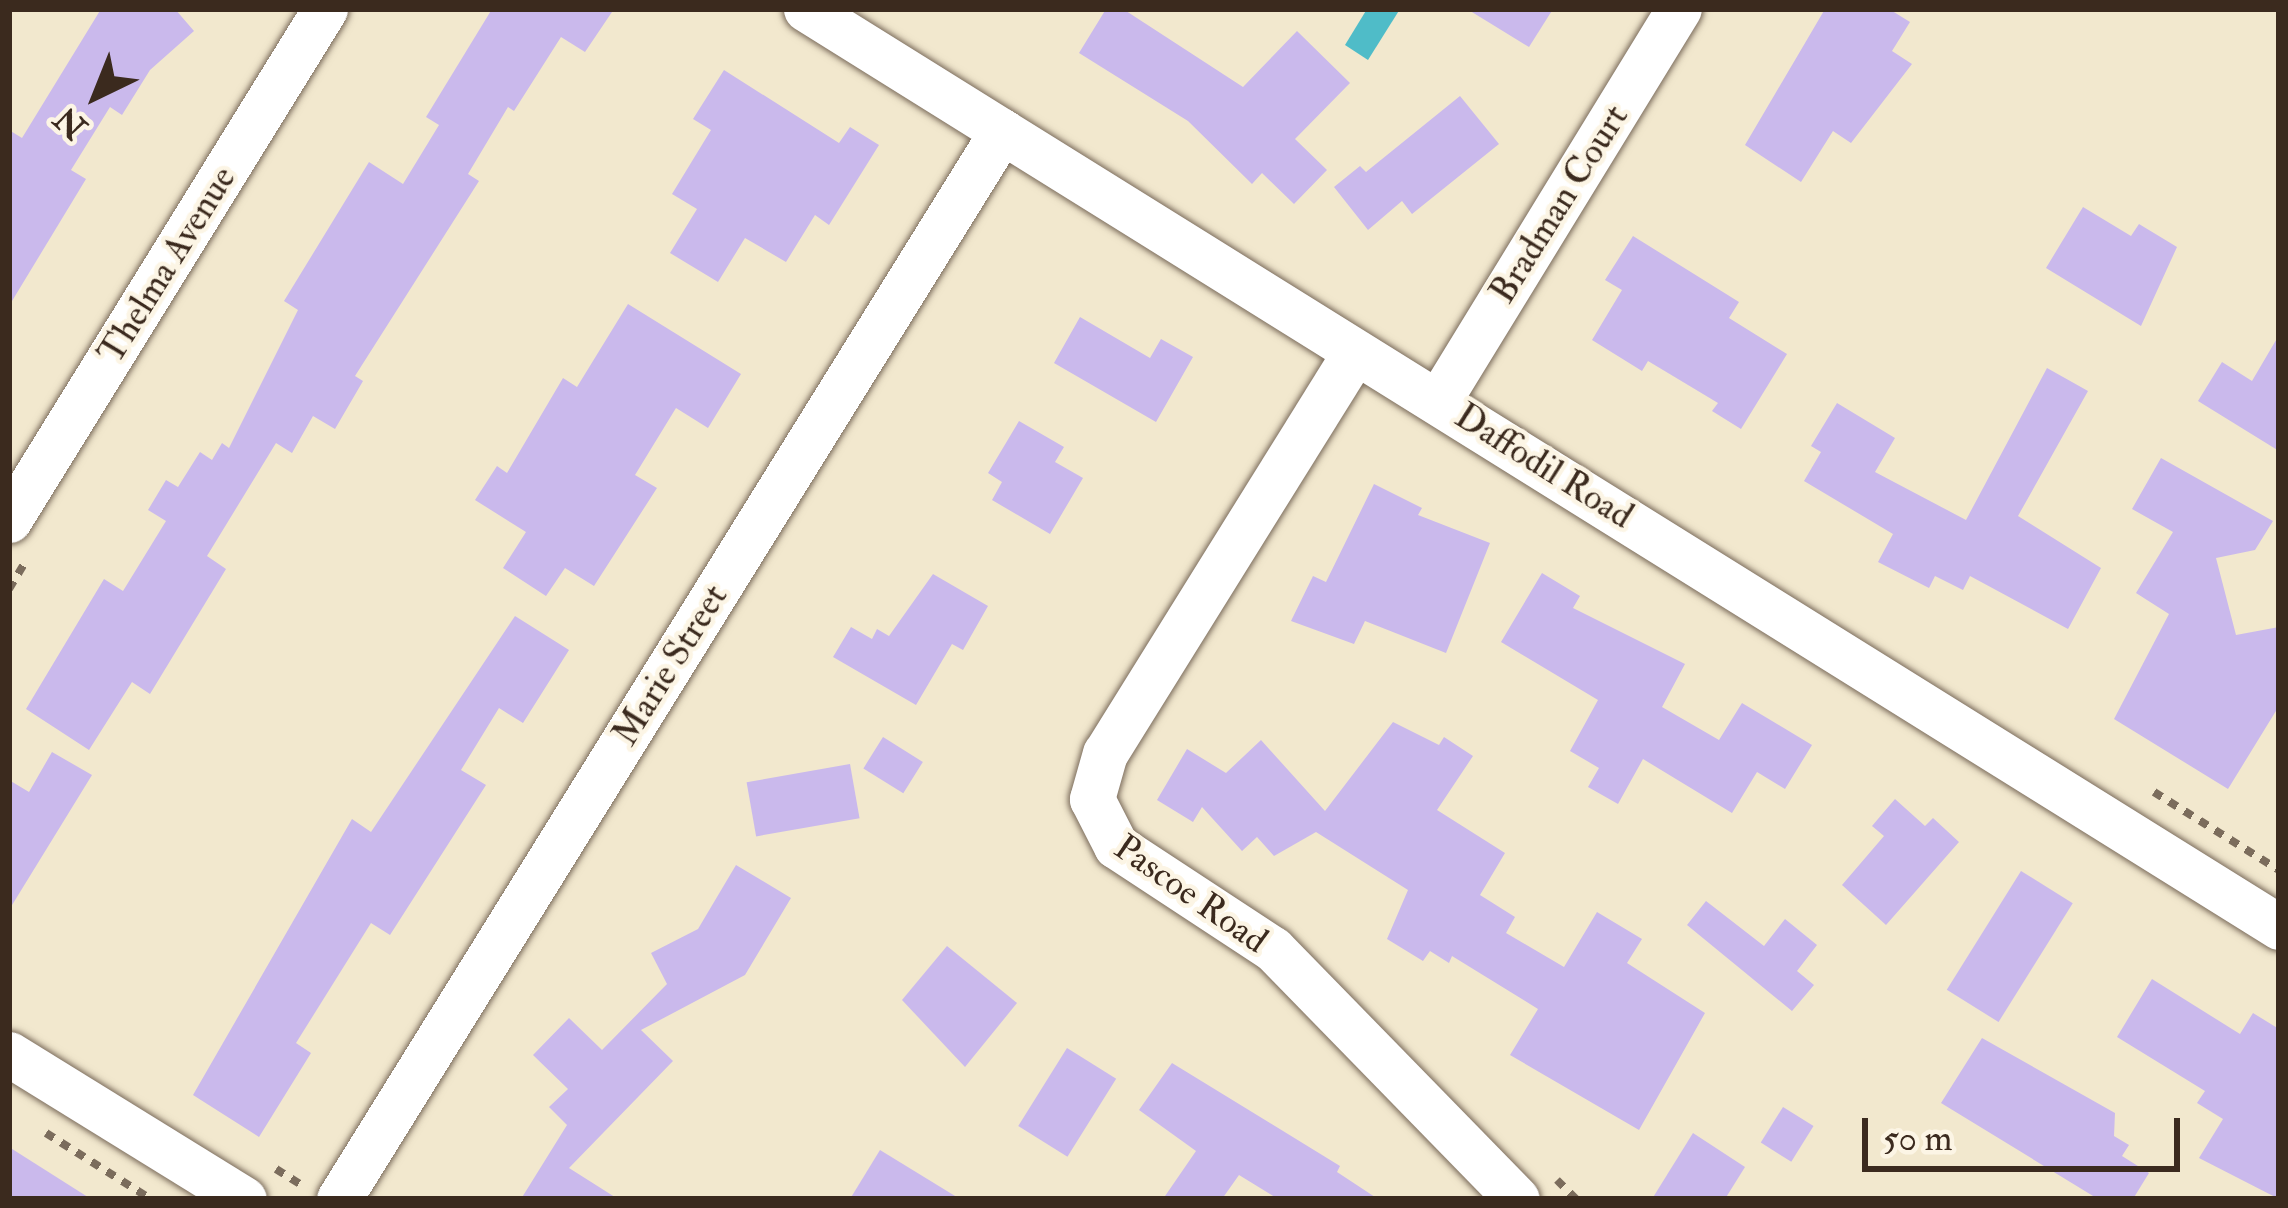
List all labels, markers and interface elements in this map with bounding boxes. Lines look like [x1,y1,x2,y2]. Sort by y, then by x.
north arrow [36,36,156,156]
street label: Bradman Court [1481,97,1637,311]
text: N [46,98,96,148]
street label: Thelma Avenue [89,158,245,372]
street label: Daffodil Road [1447,394,1641,538]
street label: Marie Street [604,577,736,753]
street label: Pascoe Road [1106,826,1276,962]
scale bar [1868,1094,2186,1168]
text: 50 m [1883,1116,1952,1161]

